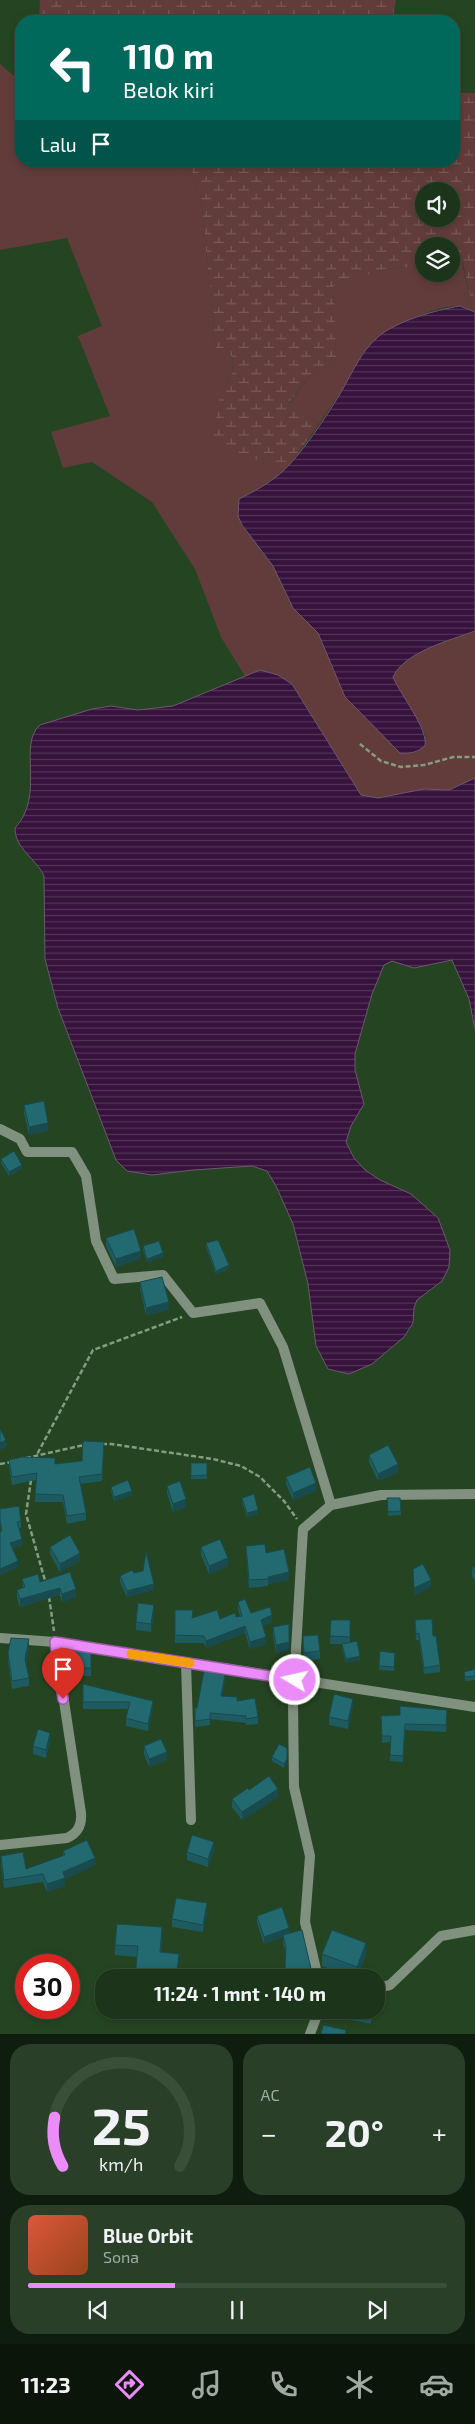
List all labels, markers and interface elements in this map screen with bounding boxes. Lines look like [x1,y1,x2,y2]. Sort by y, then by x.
text: 110 m [123,34,214,76]
icon: left [40,35,105,100]
text: Belok kiri [123,76,214,102]
icon: arrive [87,130,115,158]
text: Lalu [40,133,77,156]
map controls [415,182,460,282]
button: sound [415,182,460,227]
button: layers [415,237,460,282]
pin [42,1648,84,1699]
position arrow [268,1653,320,1705]
icon: arrive [49,1655,77,1683]
speed limit sign: 30 [15,1954,80,2019]
text: 11:24 · 1 mnt · 140 m [154,1982,326,2005]
text: AC [261,2085,280,2104]
text: 25 [92,2093,151,2155]
text: 20° [325,2109,384,2155]
text: − [261,2116,277,2150]
text: + [432,2116,447,2150]
text: km/h [99,2153,143,2175]
text: Blue Orbit [103,2224,193,2247]
text: Sona [103,2247,139,2266]
icon: previous [84,2296,112,2324]
icon: pause [223,2296,251,2324]
icon: next [363,2296,391,2324]
icon: directions [112,2367,147,2402]
icon: music [189,2367,224,2402]
icon: phone [266,2367,301,2402]
icon: climate [342,2367,377,2402]
icon: car [419,2367,454,2402]
text: 11:23 [21,2371,71,2397]

